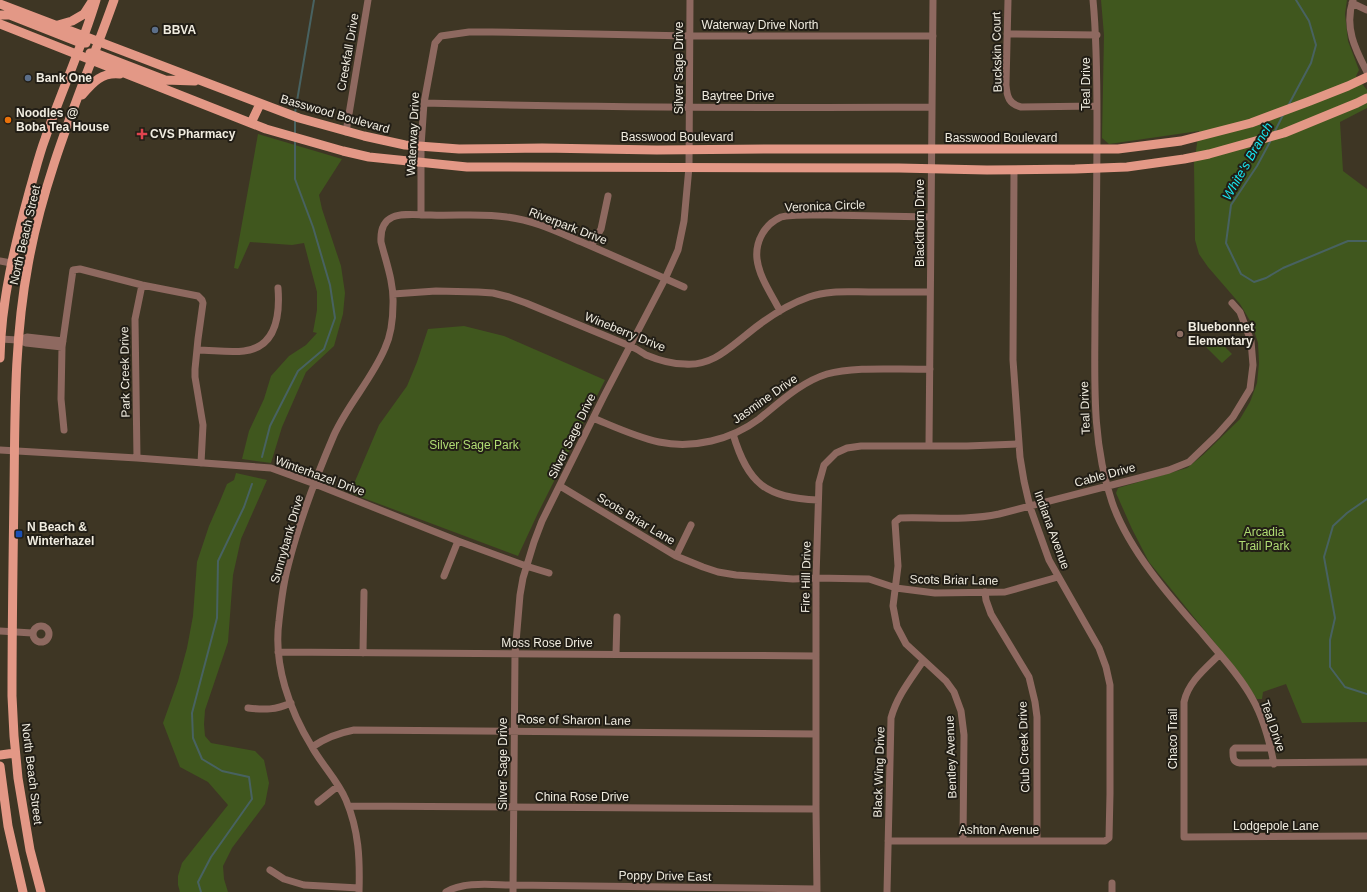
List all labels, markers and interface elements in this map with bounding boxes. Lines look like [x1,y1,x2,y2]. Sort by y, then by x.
street label: Buckskin Court [989,11,1005,92]
street label: Creekfall Drive [334,12,362,92]
street label: Waterway Drive North [702,18,818,32]
street label: Silver Sage Drive [672,21,686,114]
place label: BBVA [163,23,196,37]
marker: BBVA [150,25,160,35]
street label: Teal Drive [1079,57,1093,111]
place label: Bank One [36,71,92,85]
marker: Bank One [23,73,33,83]
street label: Baytree Drive [702,89,775,103]
street label: Waterway Drive [404,91,422,176]
street label: Basswood Boulevard [279,92,391,136]
place label: Noodles @ Boba Tea House [16,106,109,134]
marker: Noodles @ Boba Tea House [3,115,13,125]
water label: White's Branch [1219,120,1276,203]
place label: CVS Pharmacy [150,127,236,141]
marker: CVS Pharmacy [137,129,147,139]
street label: Basswood Boulevard [621,130,733,144]
street label: Basswood Boulevard [945,131,1057,145]
street label: Blackthorn Drive [913,179,927,267]
street label: North Beach Street [7,183,43,286]
street label: Veronica Circle [784,198,866,214]
street label: Riverpark Drive [527,205,609,247]
street label: Wineberry Drive [583,309,668,355]
place label: Bluebonnet Elementary [1188,320,1254,348]
street label: Park Creek Drive [117,326,133,418]
marker: Bluebonnet Elementary [1175,329,1185,339]
street label: Jasmine Drive [730,371,800,427]
street label: Teal Drive [1077,381,1093,435]
street label: Silver Sage Drive [545,391,599,481]
park label: Silver Sage Park [429,438,520,452]
street label: Winterhazel Drive [273,453,367,499]
street label: Cable Drive [1073,460,1137,490]
street label: Indiana Avenue [1031,489,1073,571]
street label: Scots Briar Lane [594,490,678,548]
street label: Sunnybank Drive [268,493,306,585]
place label: N Beach & Winterhazel [27,520,94,548]
park label: Arcadia Trail Park [1239,525,1290,553]
marker: N Beach & Winterhazel [14,529,24,539]
street label: Fire Hill Drive [798,541,814,613]
street label: Scots Briar Lane [910,572,999,588]
street label: Moss Rose Drive [501,636,593,650]
street label: Teal Drive [1258,698,1288,754]
street label: Club Creek Drive [1015,701,1033,793]
street label: Chaco Trail [1166,709,1180,769]
street label: Rose of Sharon Lane [517,712,631,728]
street label: Bentley Avenue [943,715,959,799]
street label: Silver Sage Drive [496,717,510,810]
street label: North Beach Street [19,722,45,826]
street label: Black Wing Drive [870,726,888,818]
street label: China Rose Drive [535,790,629,804]
street label: Lodgepole Lane [1233,819,1319,833]
street label: Ashton Avenue [959,823,1040,837]
street label: Poppy Drive East [619,868,712,884]

